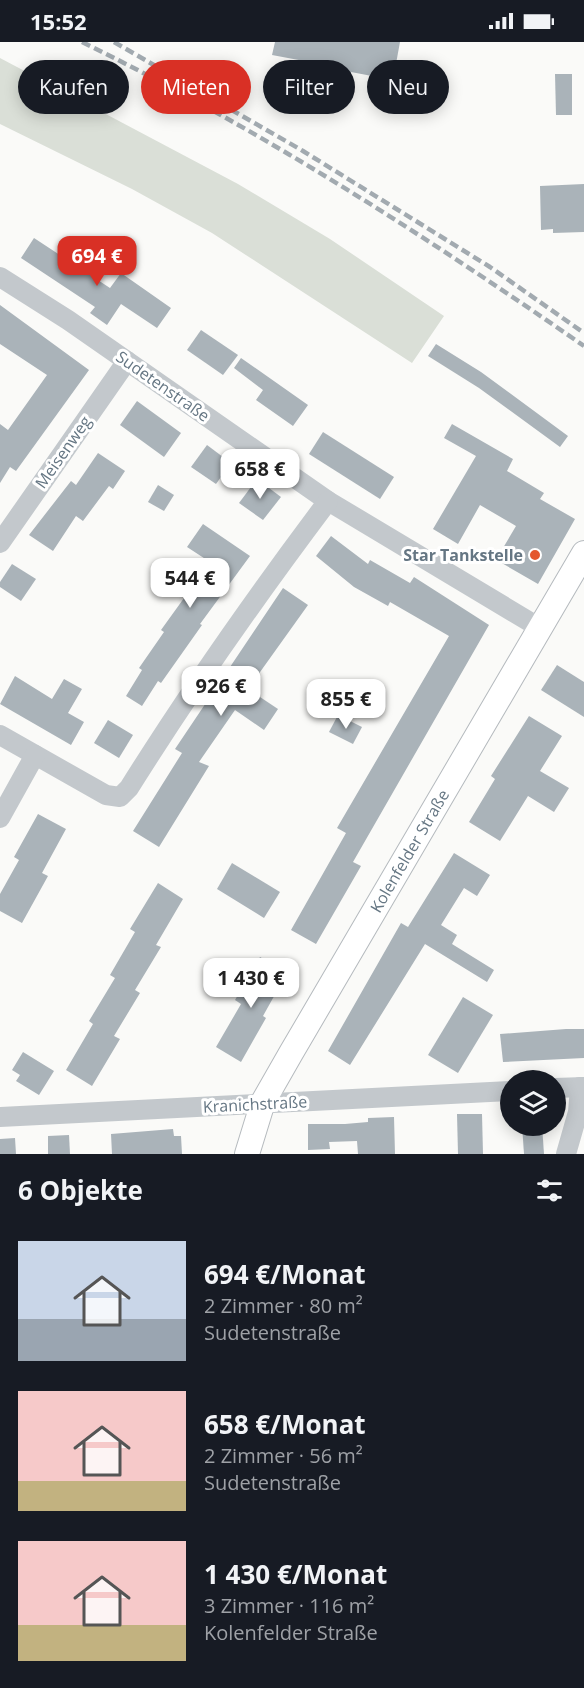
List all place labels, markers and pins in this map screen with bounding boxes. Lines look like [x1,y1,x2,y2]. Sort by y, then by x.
pin: 694 € [55,236,139,287]
pin: 658 € [218,449,302,500]
place label: Star Tankstelle [403,544,523,566]
marker: Star Tankstelle [528,548,542,562]
pin: 544 € [148,558,232,609]
pin: 926 € [179,666,263,717]
pin: 855 € [304,679,388,730]
pin: 1 430 € [196,958,306,1009]

